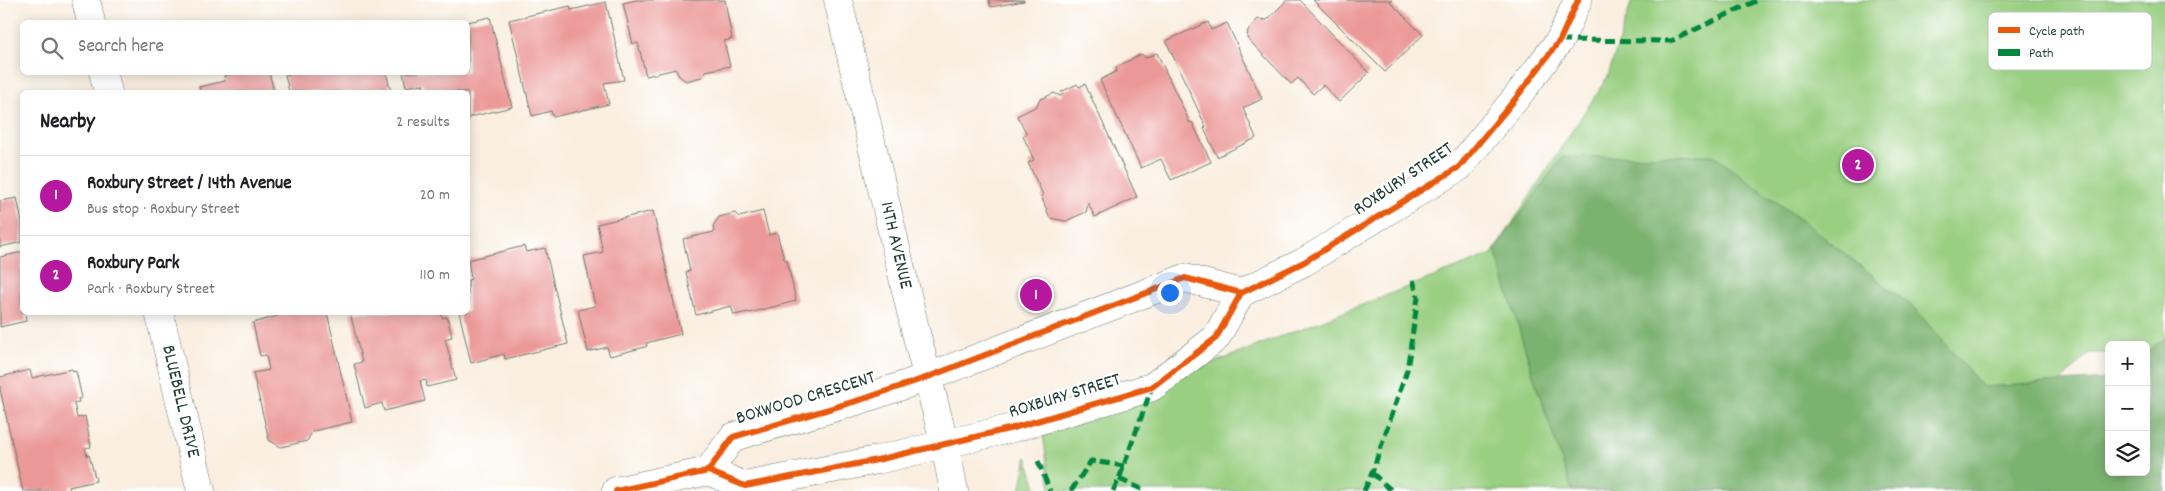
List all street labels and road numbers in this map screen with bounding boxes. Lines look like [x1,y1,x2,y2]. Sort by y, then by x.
street label: ROXBURY STREET [1348,136,1460,224]
street label: 14TH AVENUE [872,199,919,292]
street label: BLUEBELL DRIVE [154,343,206,461]
street label: BOXWOOD CRESCENT [733,365,879,433]
street label: ROXBURY STREET [1006,367,1125,427]

